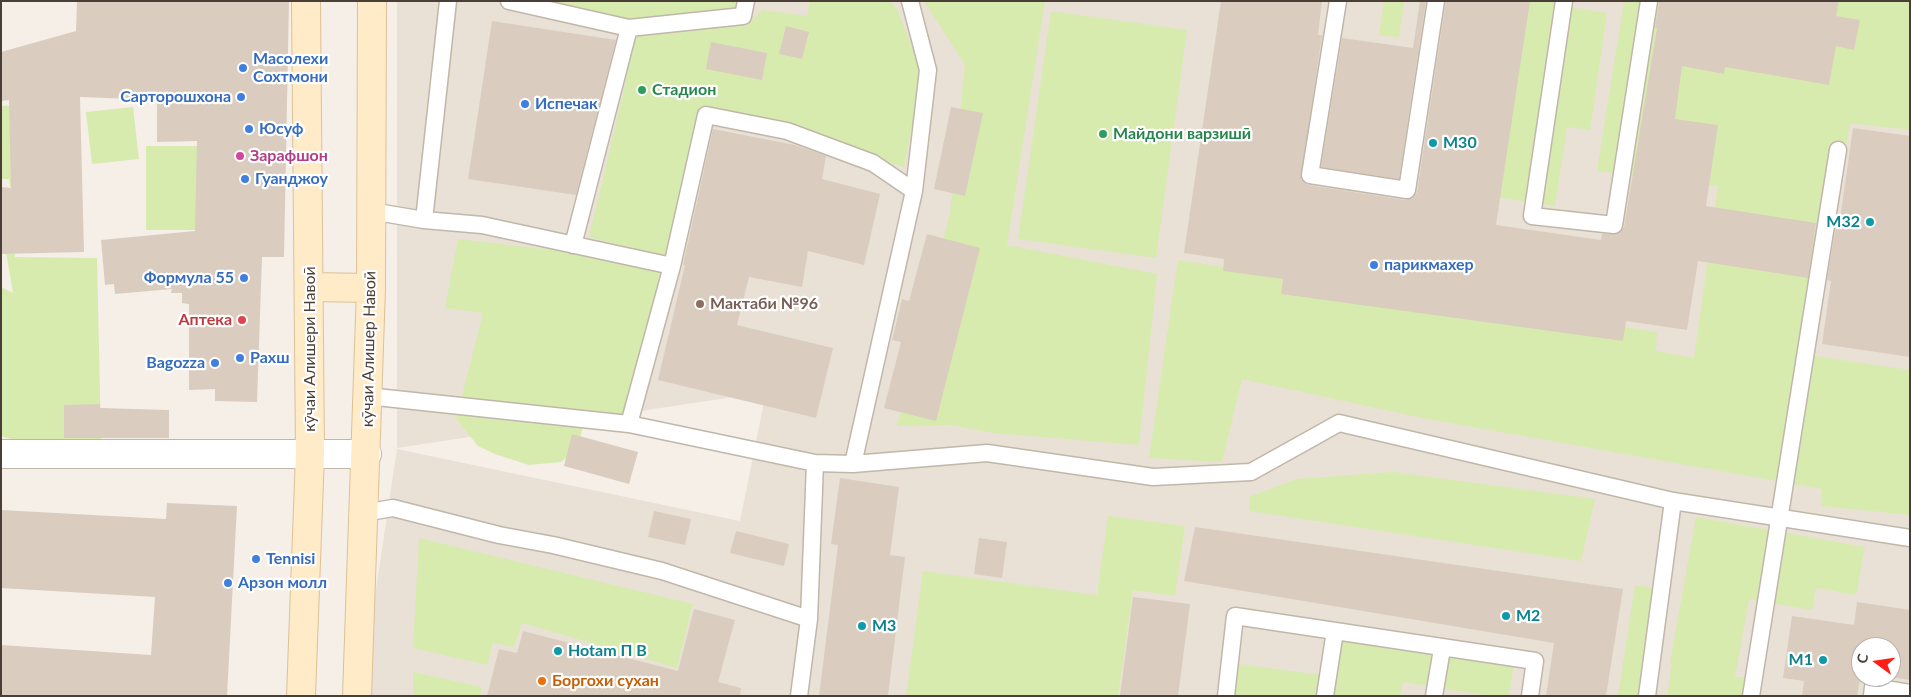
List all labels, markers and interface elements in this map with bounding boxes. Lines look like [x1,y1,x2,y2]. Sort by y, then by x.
place label: Масолехи Сохтмони [253,49,328,87]
marker: Масолехи Сохтмони [237,62,249,74]
place label: Стадион [652,80,716,100]
marker: Стадион [636,84,648,96]
place label: Сарторошхона [120,87,231,107]
marker: Сарторошхона [235,91,247,103]
place label: Испечак [535,94,598,114]
marker: Испечак [519,98,531,110]
place label: Юсуф [259,119,304,139]
marker: Юсуф [243,123,255,135]
place label: Майдони варзишӣ [1113,124,1251,144]
marker: Майдони варзишӣ [1097,128,1109,140]
place label: М30 [1443,133,1477,153]
marker: М30 [1427,137,1439,149]
place label: Зарафшон [250,146,328,166]
marker: Зарафшон [234,150,246,162]
place label: Гуанджоу [255,169,328,189]
marker: Гуанджоу [239,173,251,185]
place label: М32 [1826,212,1860,232]
marker: М32 [1864,216,1876,228]
place label: парикмахер [1384,255,1474,275]
marker: парикмахер [1368,259,1380,271]
street label: кӯчаи Алишери Навоӣ [300,266,320,432]
place label: Формула 55 [144,268,234,288]
street label: кӯчаи Алишер Навоӣ [358,271,380,427]
marker: Формула 55 [238,272,250,284]
place label: Мактаби №96 [710,294,818,314]
marker: Мактаби №96 [694,298,706,310]
place label: Аптека [179,310,232,330]
marker: Аптека [236,314,248,326]
place label: Рахш [250,348,289,368]
marker: Рахш [234,352,246,364]
place label: Bagozza [146,353,205,373]
marker: Bagozza [209,357,221,369]
place label: Tennisi [266,549,315,569]
marker: Tennisi [250,553,262,565]
place label: Арзон молл [238,573,327,593]
marker: Арзон молл [222,577,234,589]
place label: М2 [1516,606,1540,626]
marker: М2 [1500,610,1512,622]
place label: М3 [872,616,896,636]
marker: М3 [856,620,868,632]
north arrow [1851,637,1901,687]
place label: Hotam П В [568,641,647,661]
marker: Hotam П В [552,645,564,657]
place label: M1 [1789,650,1813,670]
text: С [1853,652,1871,665]
marker: M1 [1817,654,1829,666]
place label: Боргохи сухан [552,671,659,691]
marker: Боргохи сухан [536,675,548,687]

